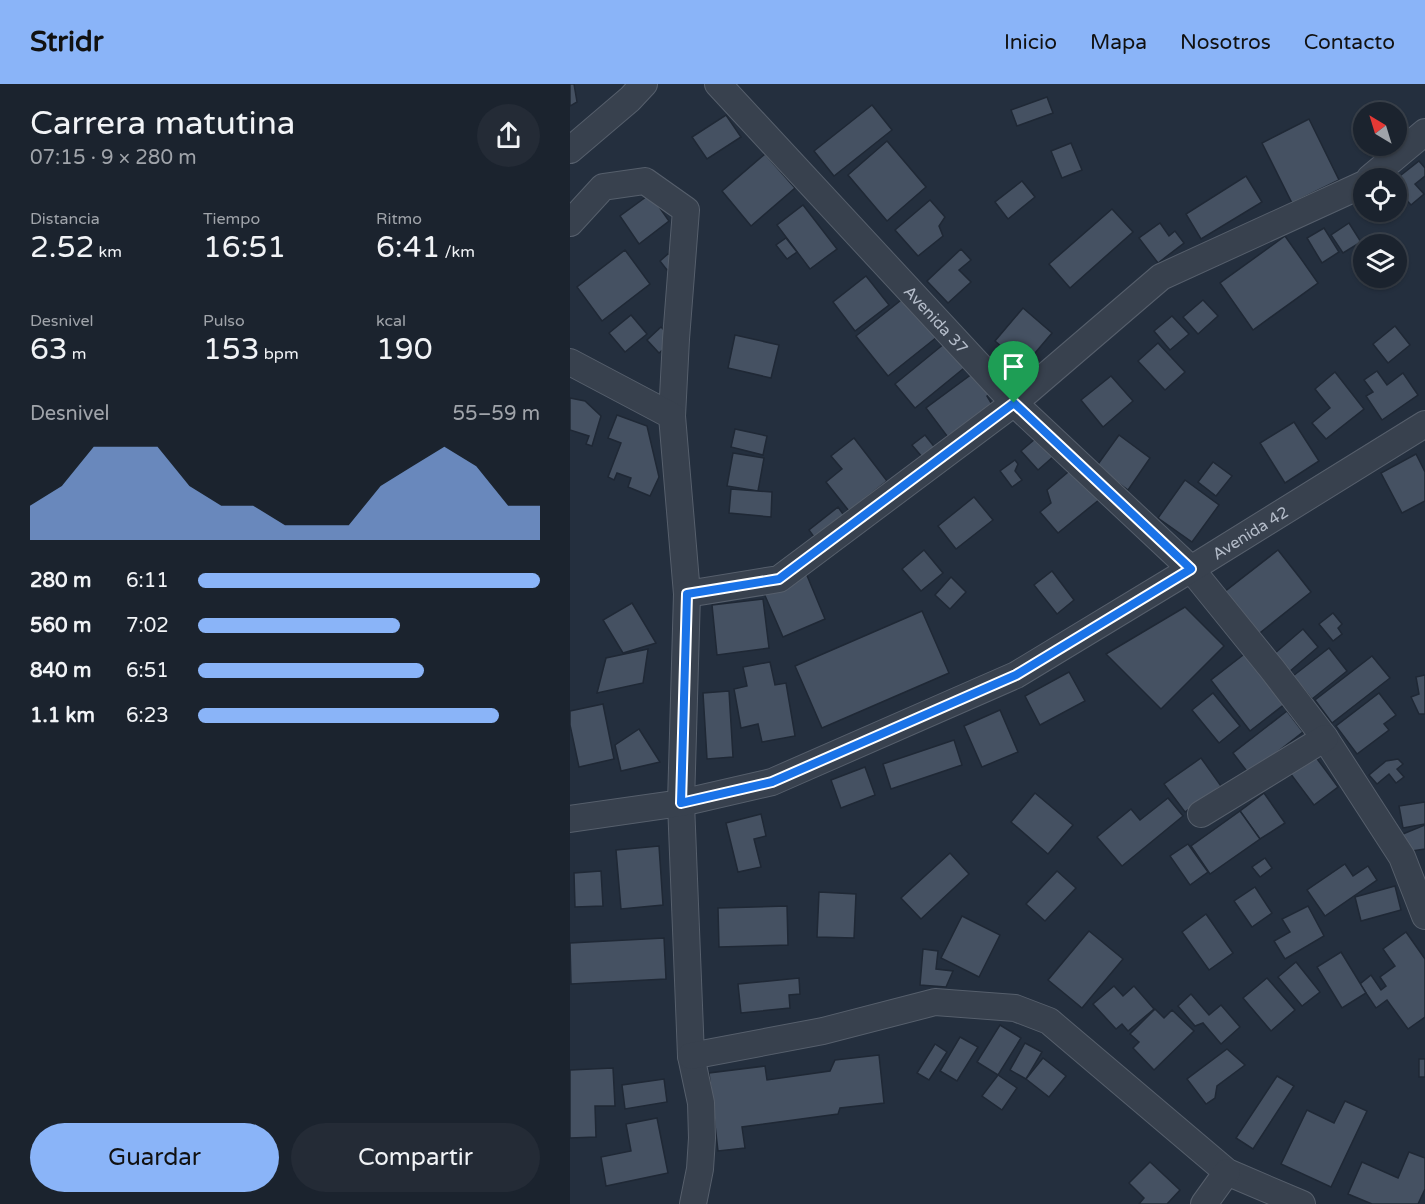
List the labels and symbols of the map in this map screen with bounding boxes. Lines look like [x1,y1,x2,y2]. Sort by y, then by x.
north arrow [1353,102,1407,156]
street label: Avenida 37 [899,282,972,358]
pin [988,341,1039,403]
street label: Avenida 42 [1209,502,1292,564]

